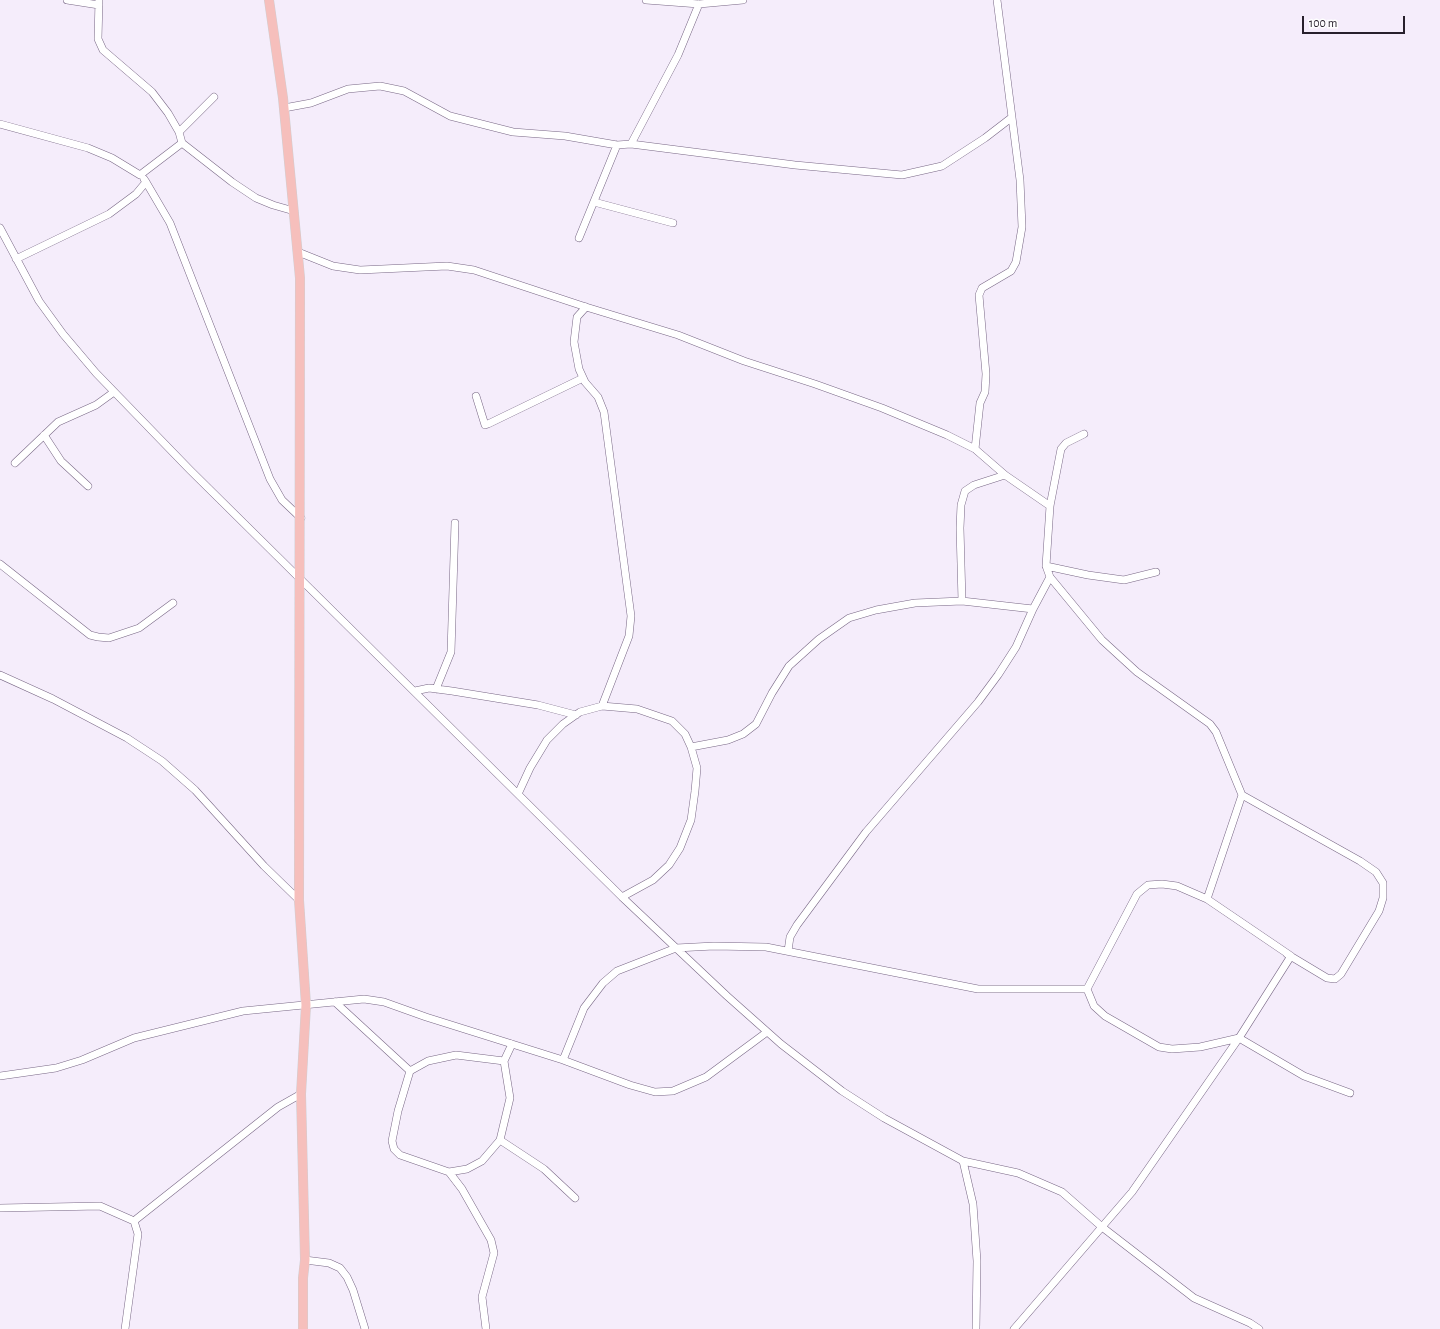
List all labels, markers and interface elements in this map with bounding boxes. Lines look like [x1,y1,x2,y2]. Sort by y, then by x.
scale bar [1304,8,1407,34]
text: 100 m [1309,17,1337,29]

